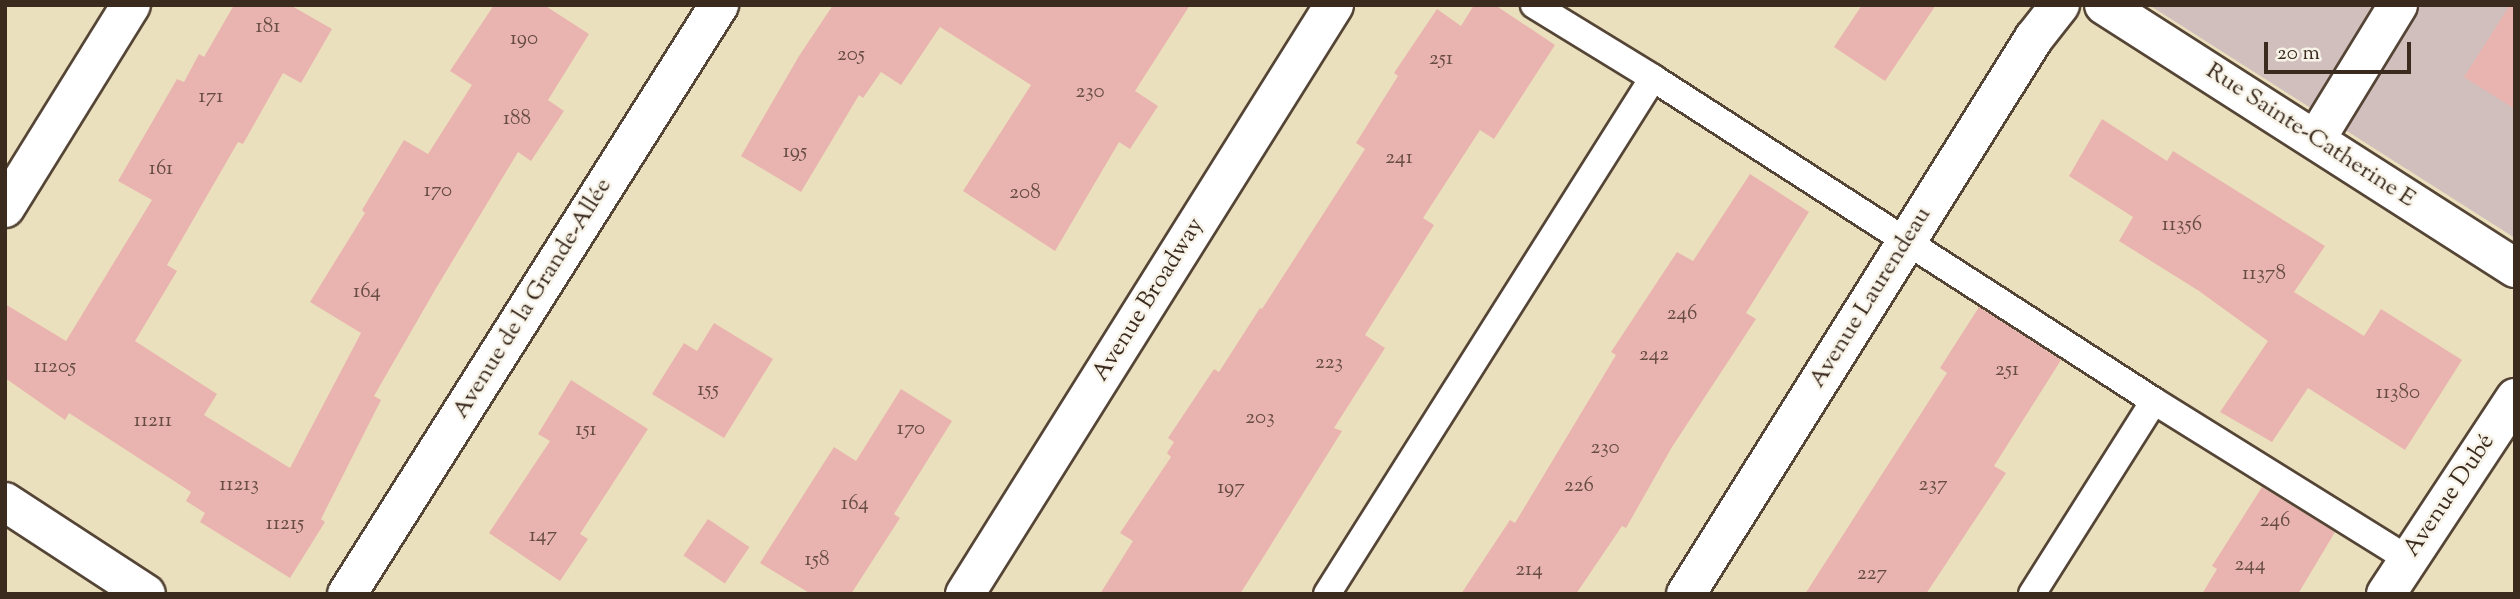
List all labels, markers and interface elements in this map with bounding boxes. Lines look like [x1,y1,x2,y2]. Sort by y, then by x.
house number: 181 [256,14,280,40]
house number: 190 [510,26,538,52]
scale bar [2268,28,2415,72]
text: 20 m [2277,39,2320,69]
house number: 205 [837,42,865,68]
house number: 251 [1429,46,1453,72]
street label: Rue Sainte-Catherine E [2200,57,2420,215]
house number: 230 [1075,79,1105,105]
house number: 171 [199,84,223,110]
house number: 188 [503,106,531,132]
house number: 195 [783,139,807,165]
house number: 241 [1385,145,1413,171]
house number: 161 [149,156,173,182]
street label: Avenue de la Grande-Allée [447,174,619,424]
house number: 170 [424,178,452,204]
house number: 208 [1009,180,1041,206]
street label: Avenue Laurendeau [1804,202,1938,394]
house number: 11356 [2162,212,2202,238]
street label: Avenue Broadway [1087,213,1211,387]
house number: 11378 [2242,261,2286,287]
house number: 164 [353,279,381,305]
house number: 246 [1667,301,1697,327]
house number: 242 [1639,342,1669,368]
house number: 223 [1315,350,1343,376]
house number: 11205 [34,354,76,380]
house number: 251 [1995,357,2019,383]
house number: 155 [697,377,719,403]
house number: 11380 [2376,380,2420,406]
house number: 203 [1245,405,1275,431]
house number: 11211 [134,408,172,434]
house number: 170 [897,416,925,442]
house number: 151 [575,417,597,443]
street label: Avenue Dubé [2398,429,2502,563]
house number: 230 [1590,435,1620,461]
house number: 11213 [219,472,259,498]
house number: 237 [1919,472,1947,498]
house number: 226 [1564,473,1594,499]
house number: 197 [1217,475,1245,501]
house number: 164 [841,491,869,517]
house number: 246 [2260,508,2290,534]
house number: 11215 [266,511,304,537]
house number: 147 [529,523,557,549]
house number: 158 [805,547,829,573]
house number: 244 [2235,552,2265,578]
house number: 214 [1515,557,1543,583]
house number: 227 [1857,561,1887,587]

